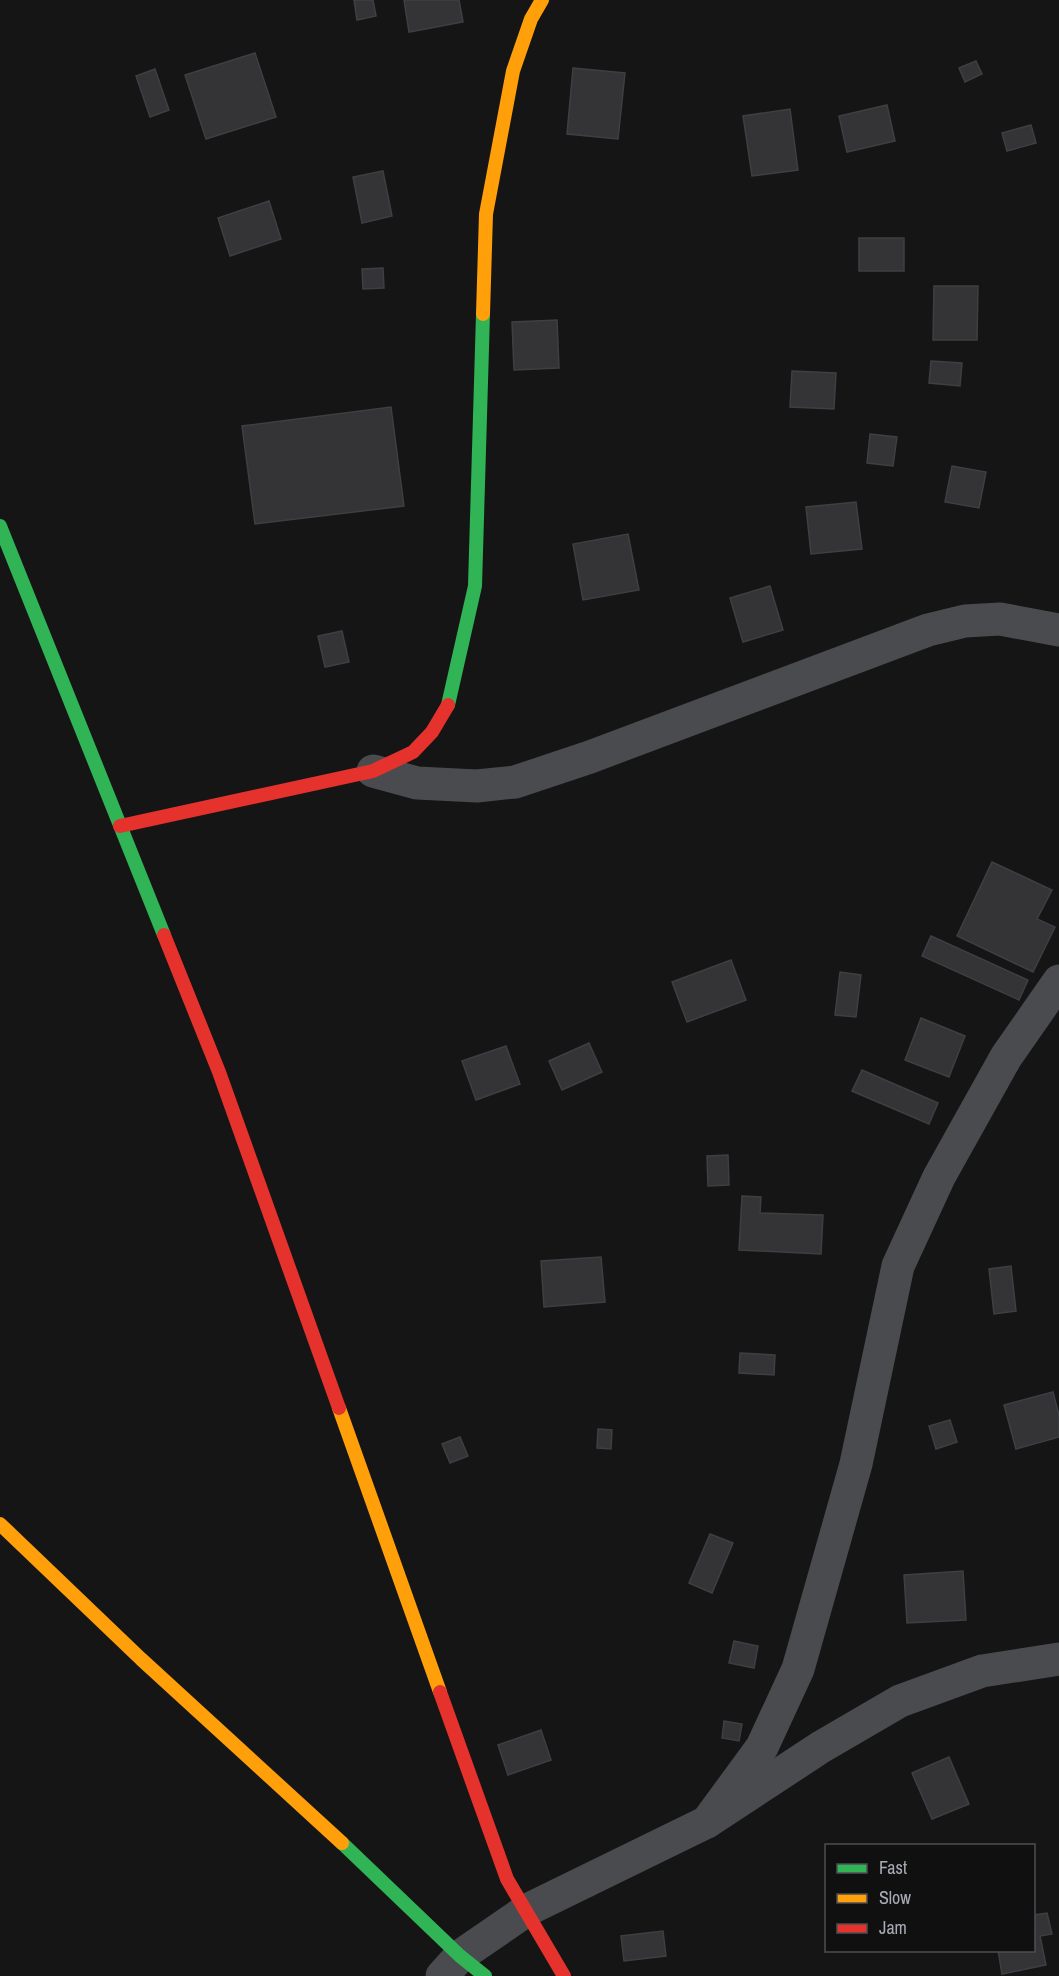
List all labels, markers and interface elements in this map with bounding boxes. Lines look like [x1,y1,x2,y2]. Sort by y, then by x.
legend [825,1844,1035,1952]
text: Fast [879,1855,907,1880]
text: Slow [879,1885,911,1910]
text: Jam [879,1915,907,1940]

